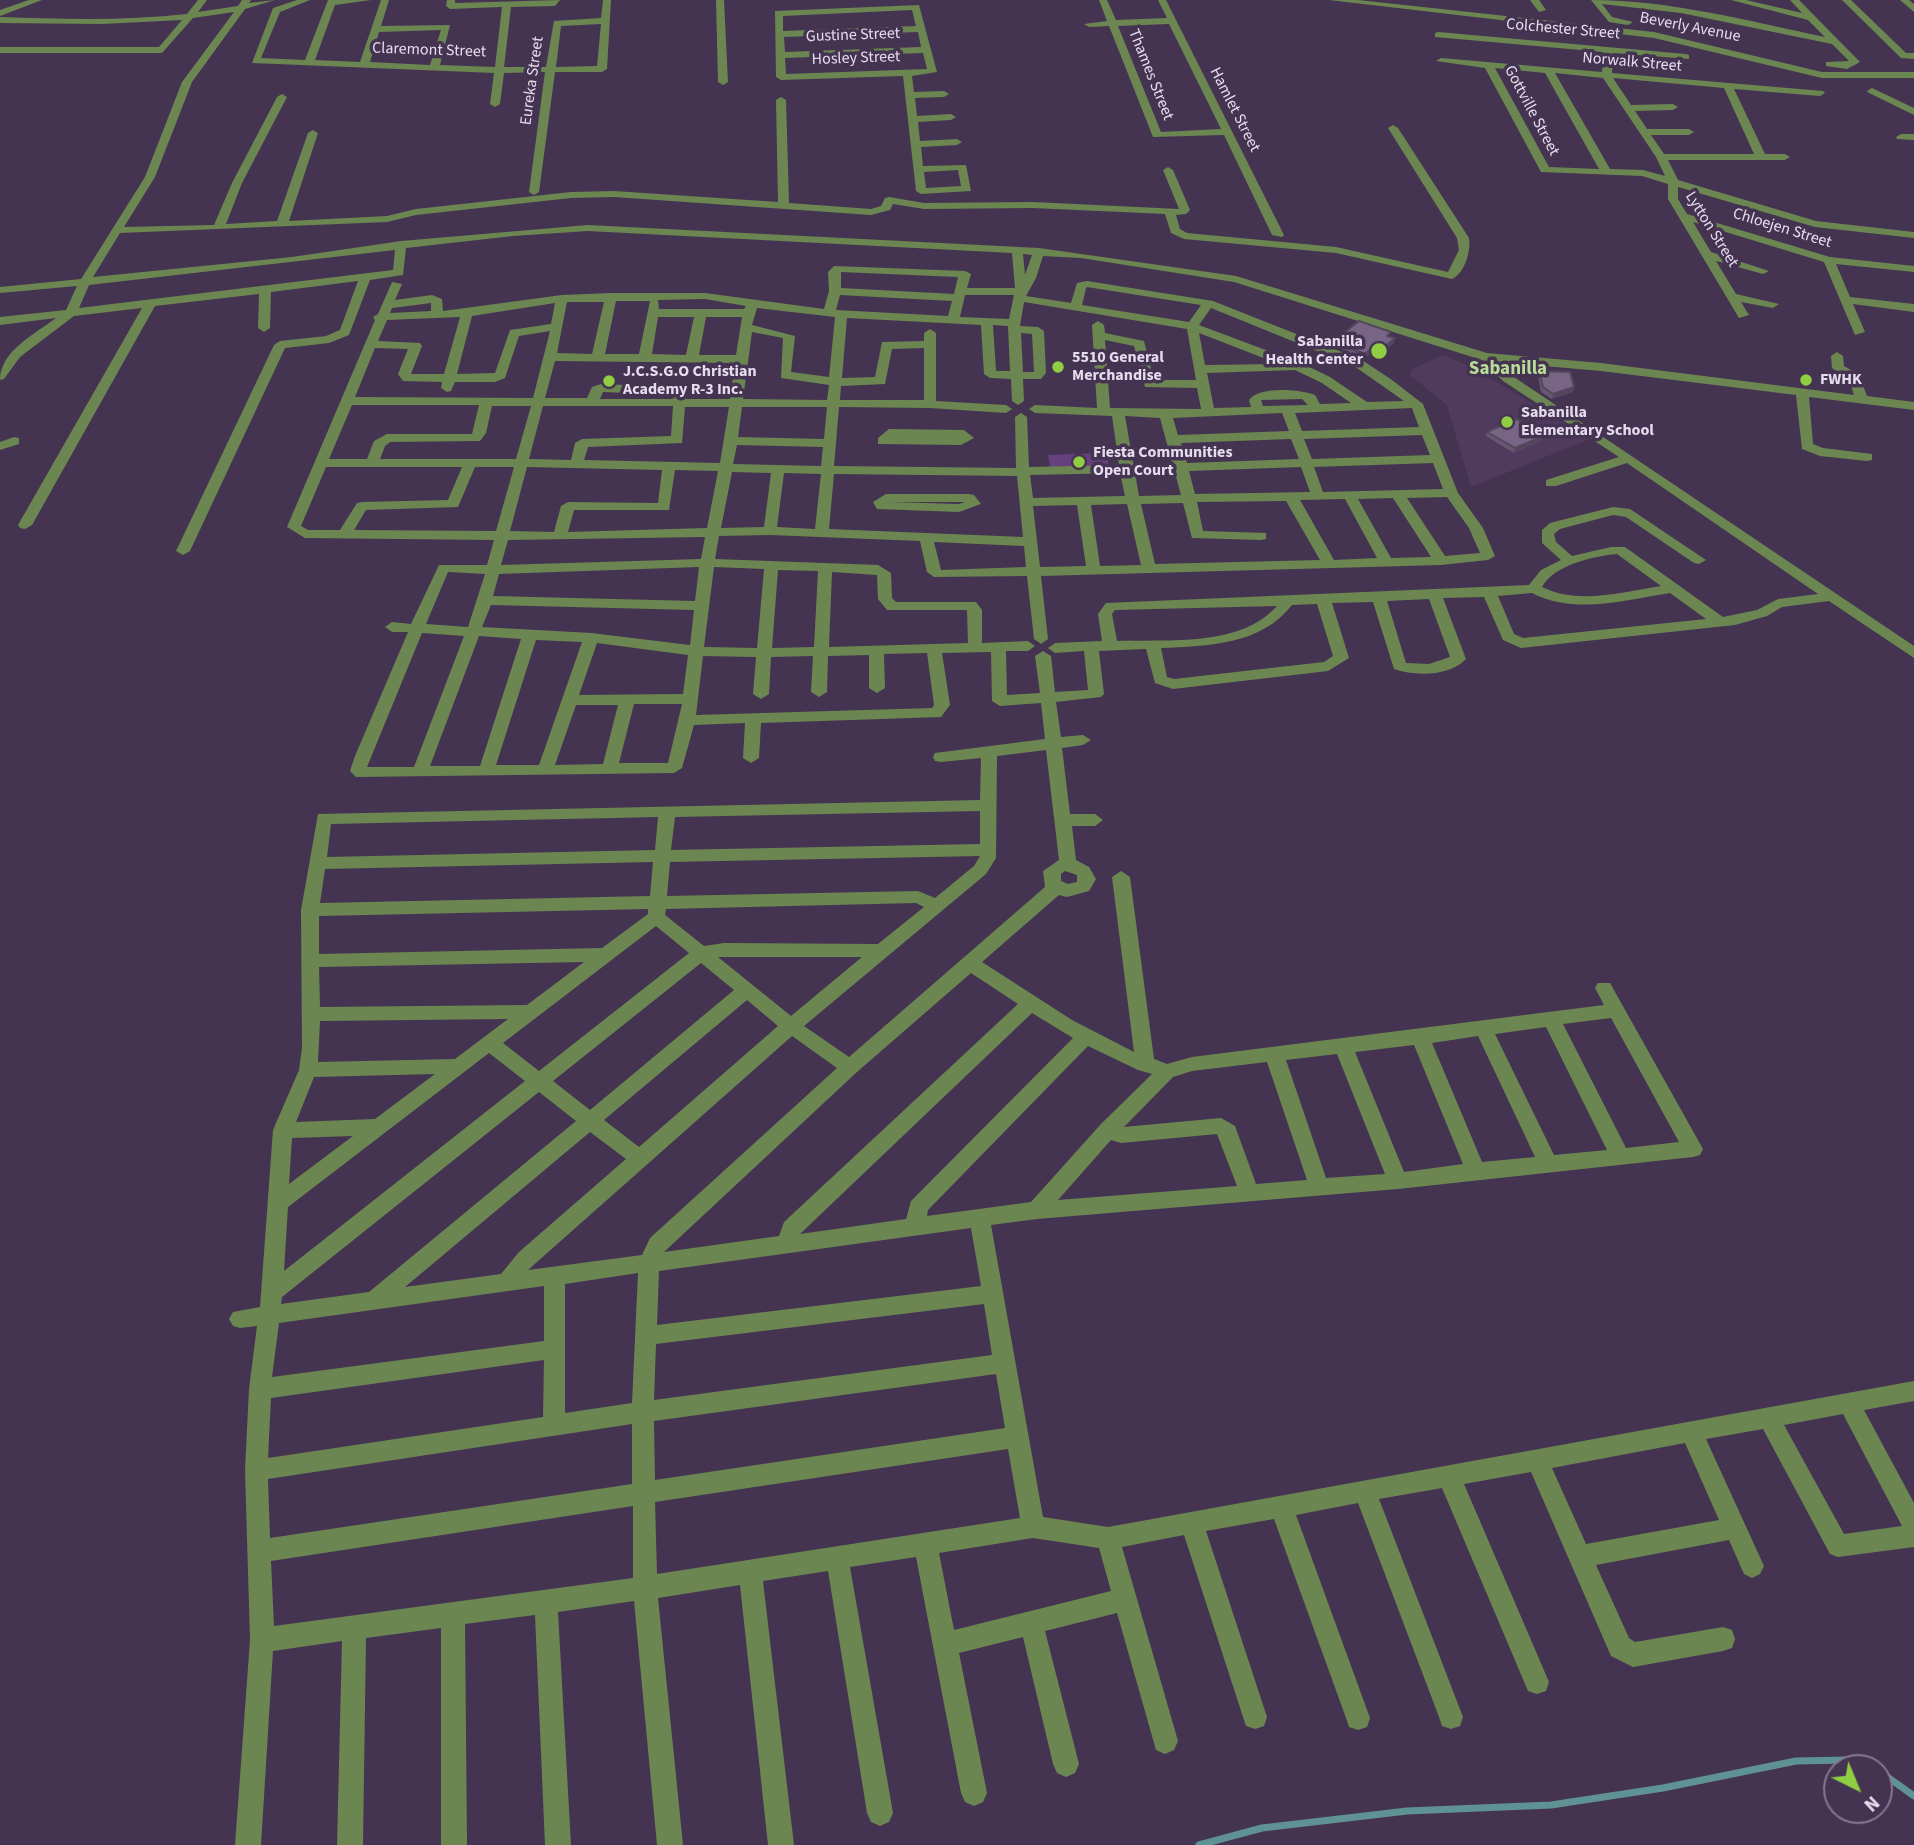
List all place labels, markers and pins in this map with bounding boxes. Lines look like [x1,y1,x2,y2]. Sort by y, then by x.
place label: Sabanilla Health Center [1265,332,1363,370]
marker: Sabanilla Health Center [1369,341,1389,361]
place label: 5510 General Merchandise [1072,348,1164,386]
marker: 5510 General Merchandise [1050,359,1066,375]
place label: J.C.S.G.O Christian Academy R-3 Inc. [623,362,757,400]
place label: FWHK [1820,370,1862,390]
marker: FWHK [1798,372,1814,388]
marker: J.C.S.G.O Christian Academy R-3 Inc. [601,373,617,389]
place label: Sabanilla Elementary School [1521,403,1654,441]
marker: Sabanilla Elementary School [1499,414,1515,430]
place label: Fiesta Communities Open Court [1093,443,1232,481]
marker: Fiesta Communities Open Court [1071,454,1087,470]

